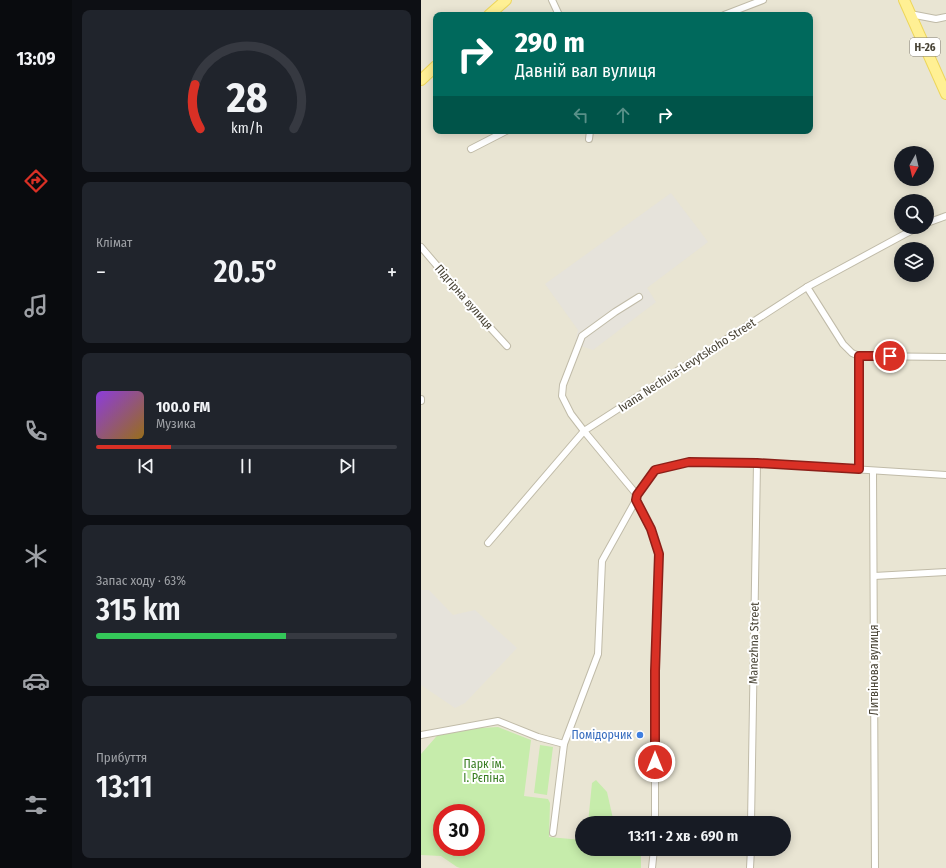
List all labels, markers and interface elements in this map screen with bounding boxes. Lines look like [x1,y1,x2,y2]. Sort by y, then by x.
text: 290 m [515,26,585,59]
icon: right [449,28,501,80]
road number: Н-26 [910,38,940,56]
text: 13:09 [16,48,56,70]
text: Давній вал вулиця [515,60,656,82]
text: 28 [225,73,267,123]
icon: left [570,104,592,126]
icon: ahead [612,104,634,126]
icon: right [654,104,676,126]
text: km/h [231,119,262,136]
north arrow [894,146,934,186]
map controls [894,146,934,282]
icon: directions [22,167,50,195]
button: search [894,194,934,234]
text: Клімат [96,235,132,250]
button: layers [894,242,934,282]
text: 20.5° [214,254,279,290]
text: − [96,259,106,286]
text: + [387,259,397,286]
street label: Підгірна вулиця [432,262,496,332]
icon: music [22,292,50,320]
street label: Ivana Nechuia-Levytskoho Street [616,315,758,415]
pin [873,339,907,373]
icon: arrive [879,345,901,367]
text: 100.0 FM [156,398,210,416]
text: Музика [156,416,196,431]
icon: phone [22,417,50,445]
icon: previous [135,455,157,477]
icon: pause [235,455,257,477]
icon: next [336,455,358,477]
icon: climate [22,542,50,570]
text: Запас ходу · 63% [96,573,186,588]
text: 315 km [96,592,181,628]
street label: Manezhna Street [746,602,762,684]
street label: Литвінова вулиця [867,625,881,715]
icon: car [22,667,50,695]
place label: Помідорчик [571,728,632,742]
marker: Помідорчик [635,730,645,740]
position arrow [634,741,676,783]
text: Прибуття [96,750,147,765]
park label: Парк ім. І. Рєпіна [463,757,505,785]
text: 13:11 [96,769,153,805]
icon: filters [22,791,50,819]
speed limit sign: 30 [433,804,485,856]
text: 13:11 · 2 хв · 690 m [628,827,738,845]

